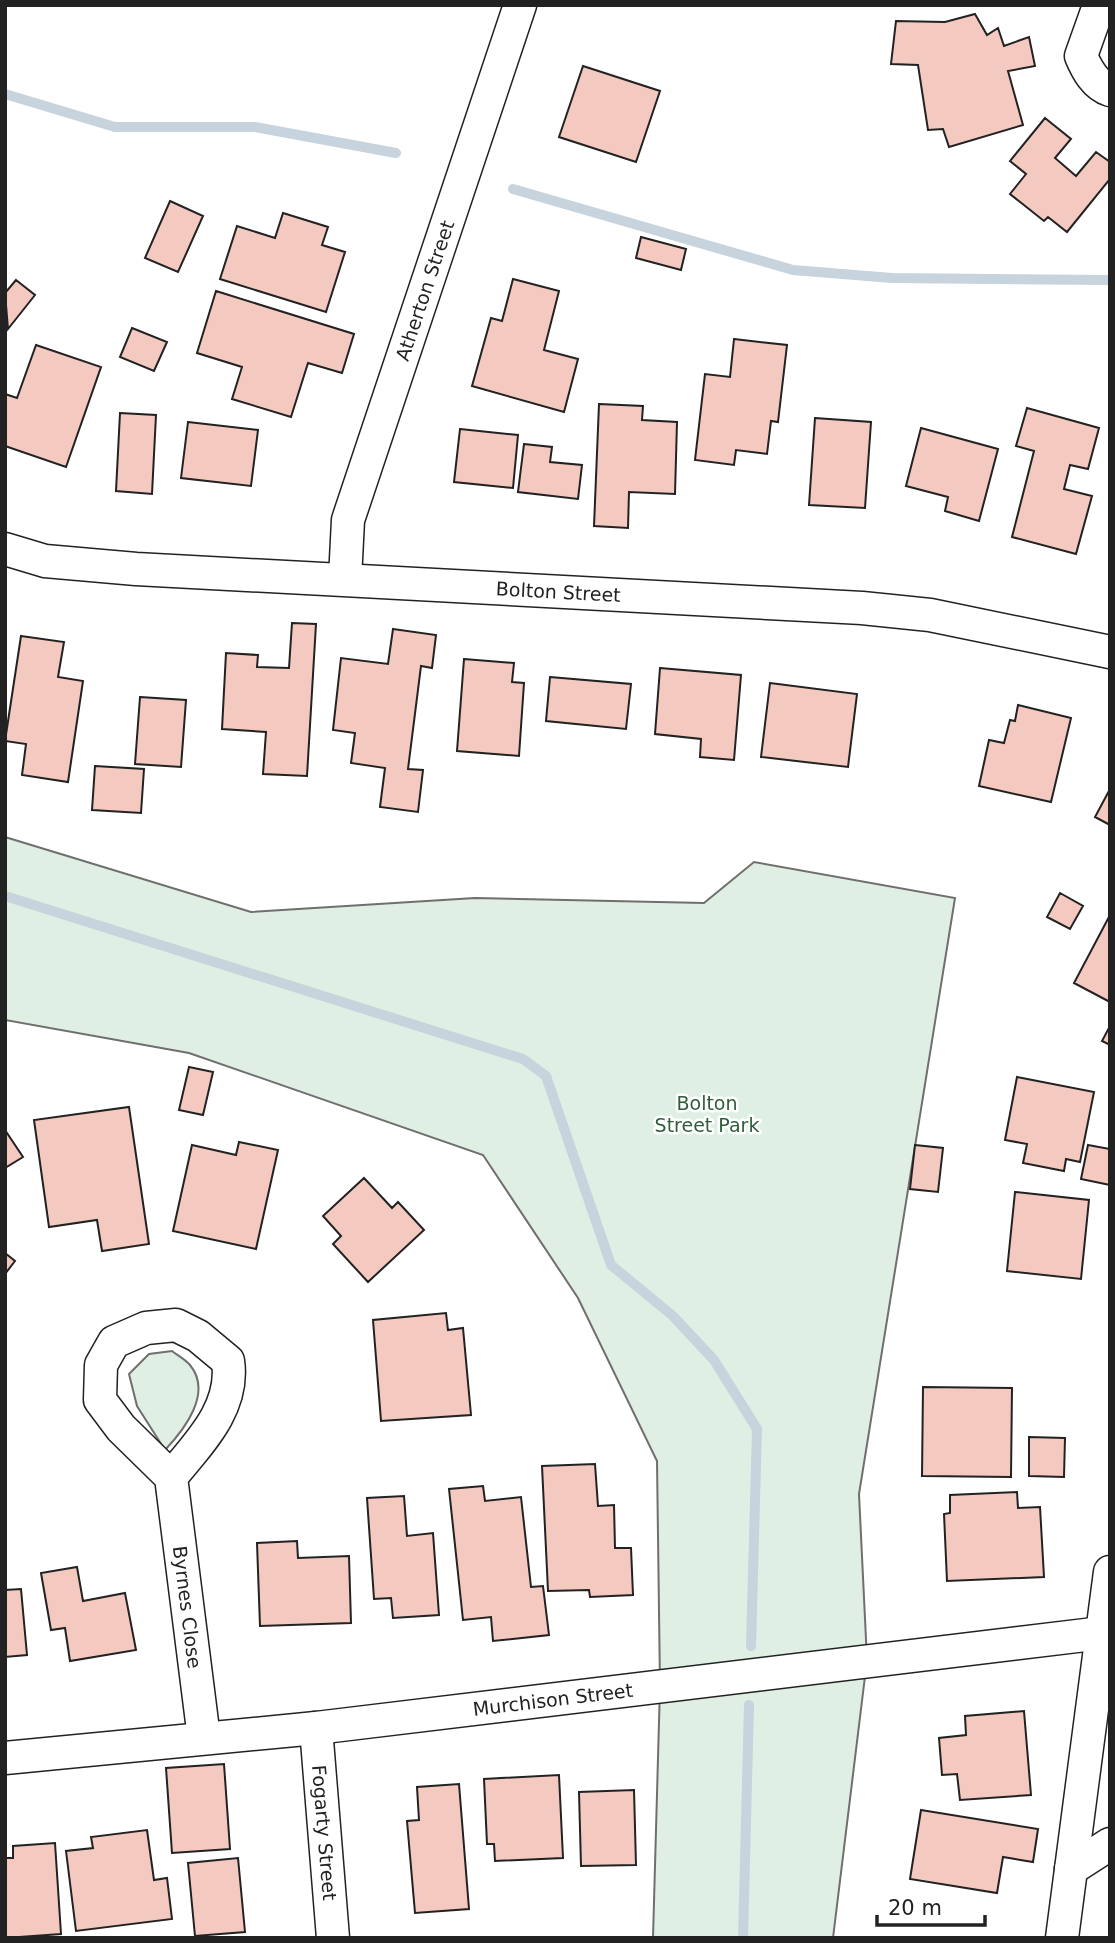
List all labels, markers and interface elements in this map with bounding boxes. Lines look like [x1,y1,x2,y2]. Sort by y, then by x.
street label: Atherton Street [391,218,458,364]
street label: Bolton Street [495,577,621,606]
park label: Bolton Street Park [655,1092,759,1136]
street label: Byrnes Close [169,1545,206,1670]
street label: Murchison Street [472,1679,634,1720]
street label: Fogarty Street [308,1764,341,1901]
scale bar [877,1884,986,1928]
text: 20 m [888,1896,942,1920]

